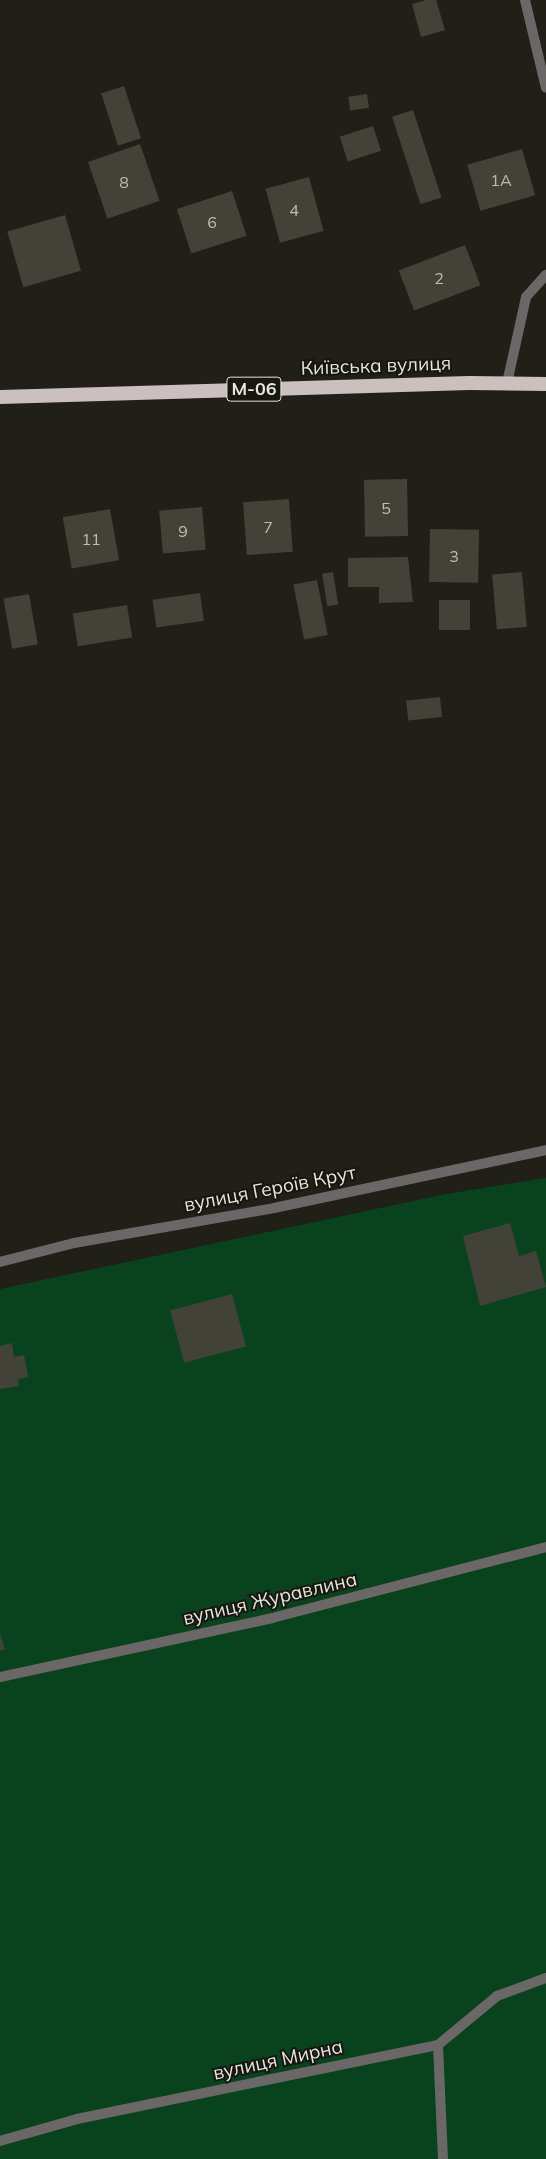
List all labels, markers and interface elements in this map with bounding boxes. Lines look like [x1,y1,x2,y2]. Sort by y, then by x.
house number: 1А [490,170,512,190]
house number: 8 [119,172,129,192]
house number: 4 [289,200,299,220]
house number: 6 [207,212,217,232]
house number: 2 [434,268,444,288]
street label: Київська вулиця [300,352,452,380]
road number: М-06 [225,374,283,404]
house number: 5 [381,498,391,518]
house number: 7 [263,517,273,537]
house number: 9 [178,521,188,541]
house number: 11 [81,529,101,549]
house number: 3 [449,546,459,566]
street label: вулиця Героїв Крут [182,1161,358,1217]
street label: вулиця Журавлина [181,1568,359,1630]
street label: вулиця Мирна [211,2035,345,2085]

